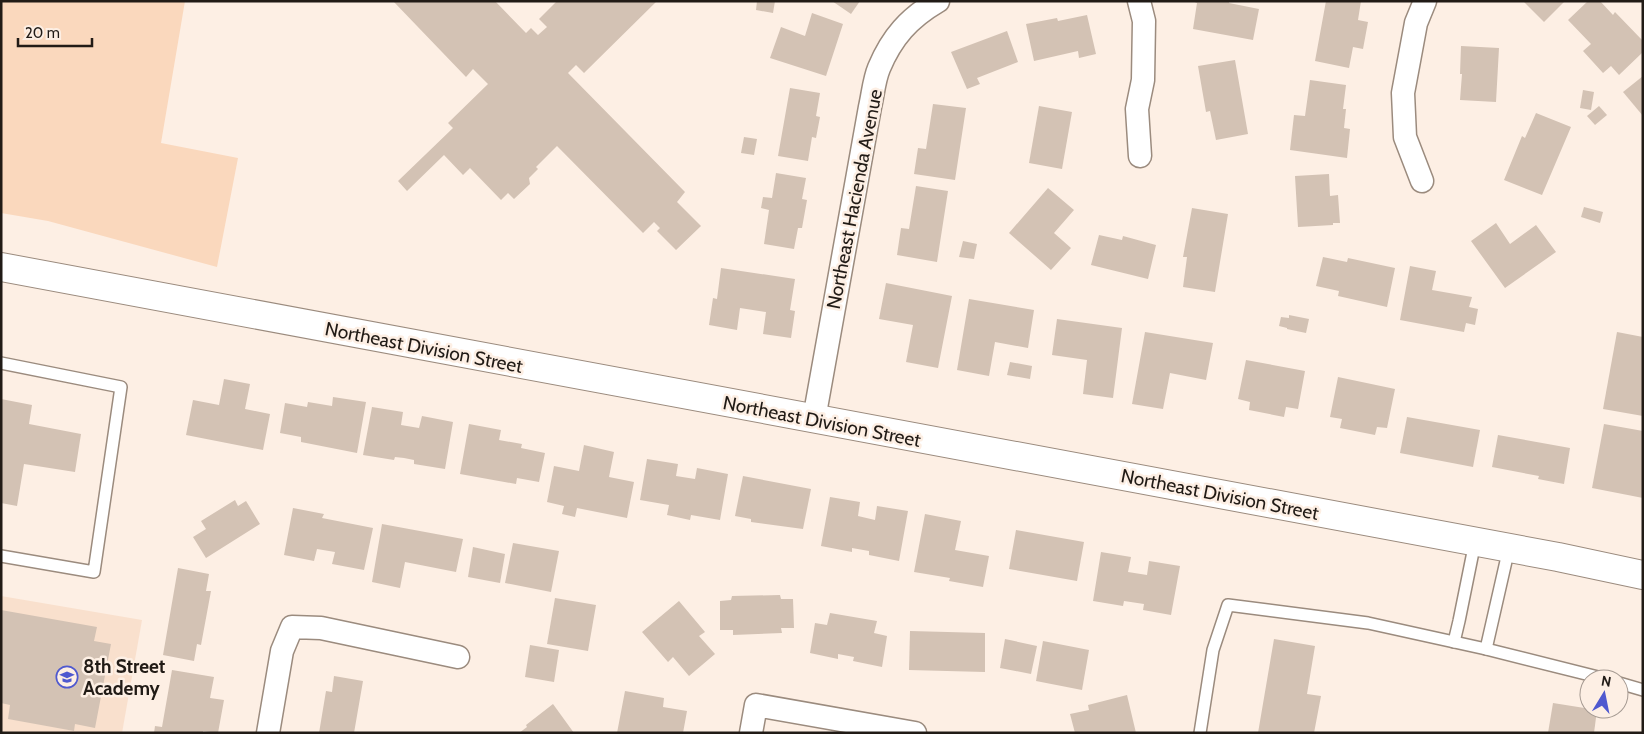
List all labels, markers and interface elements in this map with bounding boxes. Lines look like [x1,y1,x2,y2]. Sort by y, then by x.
scale bar [18,15,91,47]
text: 20 m [25,24,60,42]
street label: Northeast Hacienda Avenue [822,87,887,311]
street label: Northeast Division Street [323,317,525,378]
street label: Northeast Division Street [721,391,923,452]
street label: Northeast Division Street [1119,464,1321,525]
place label: 8th Street Academy [83,655,166,700]
school or university icon: 8th Street Academy [55,665,79,689]
north arrow [1579,669,1629,719]
text: N [1600,671,1613,691]

